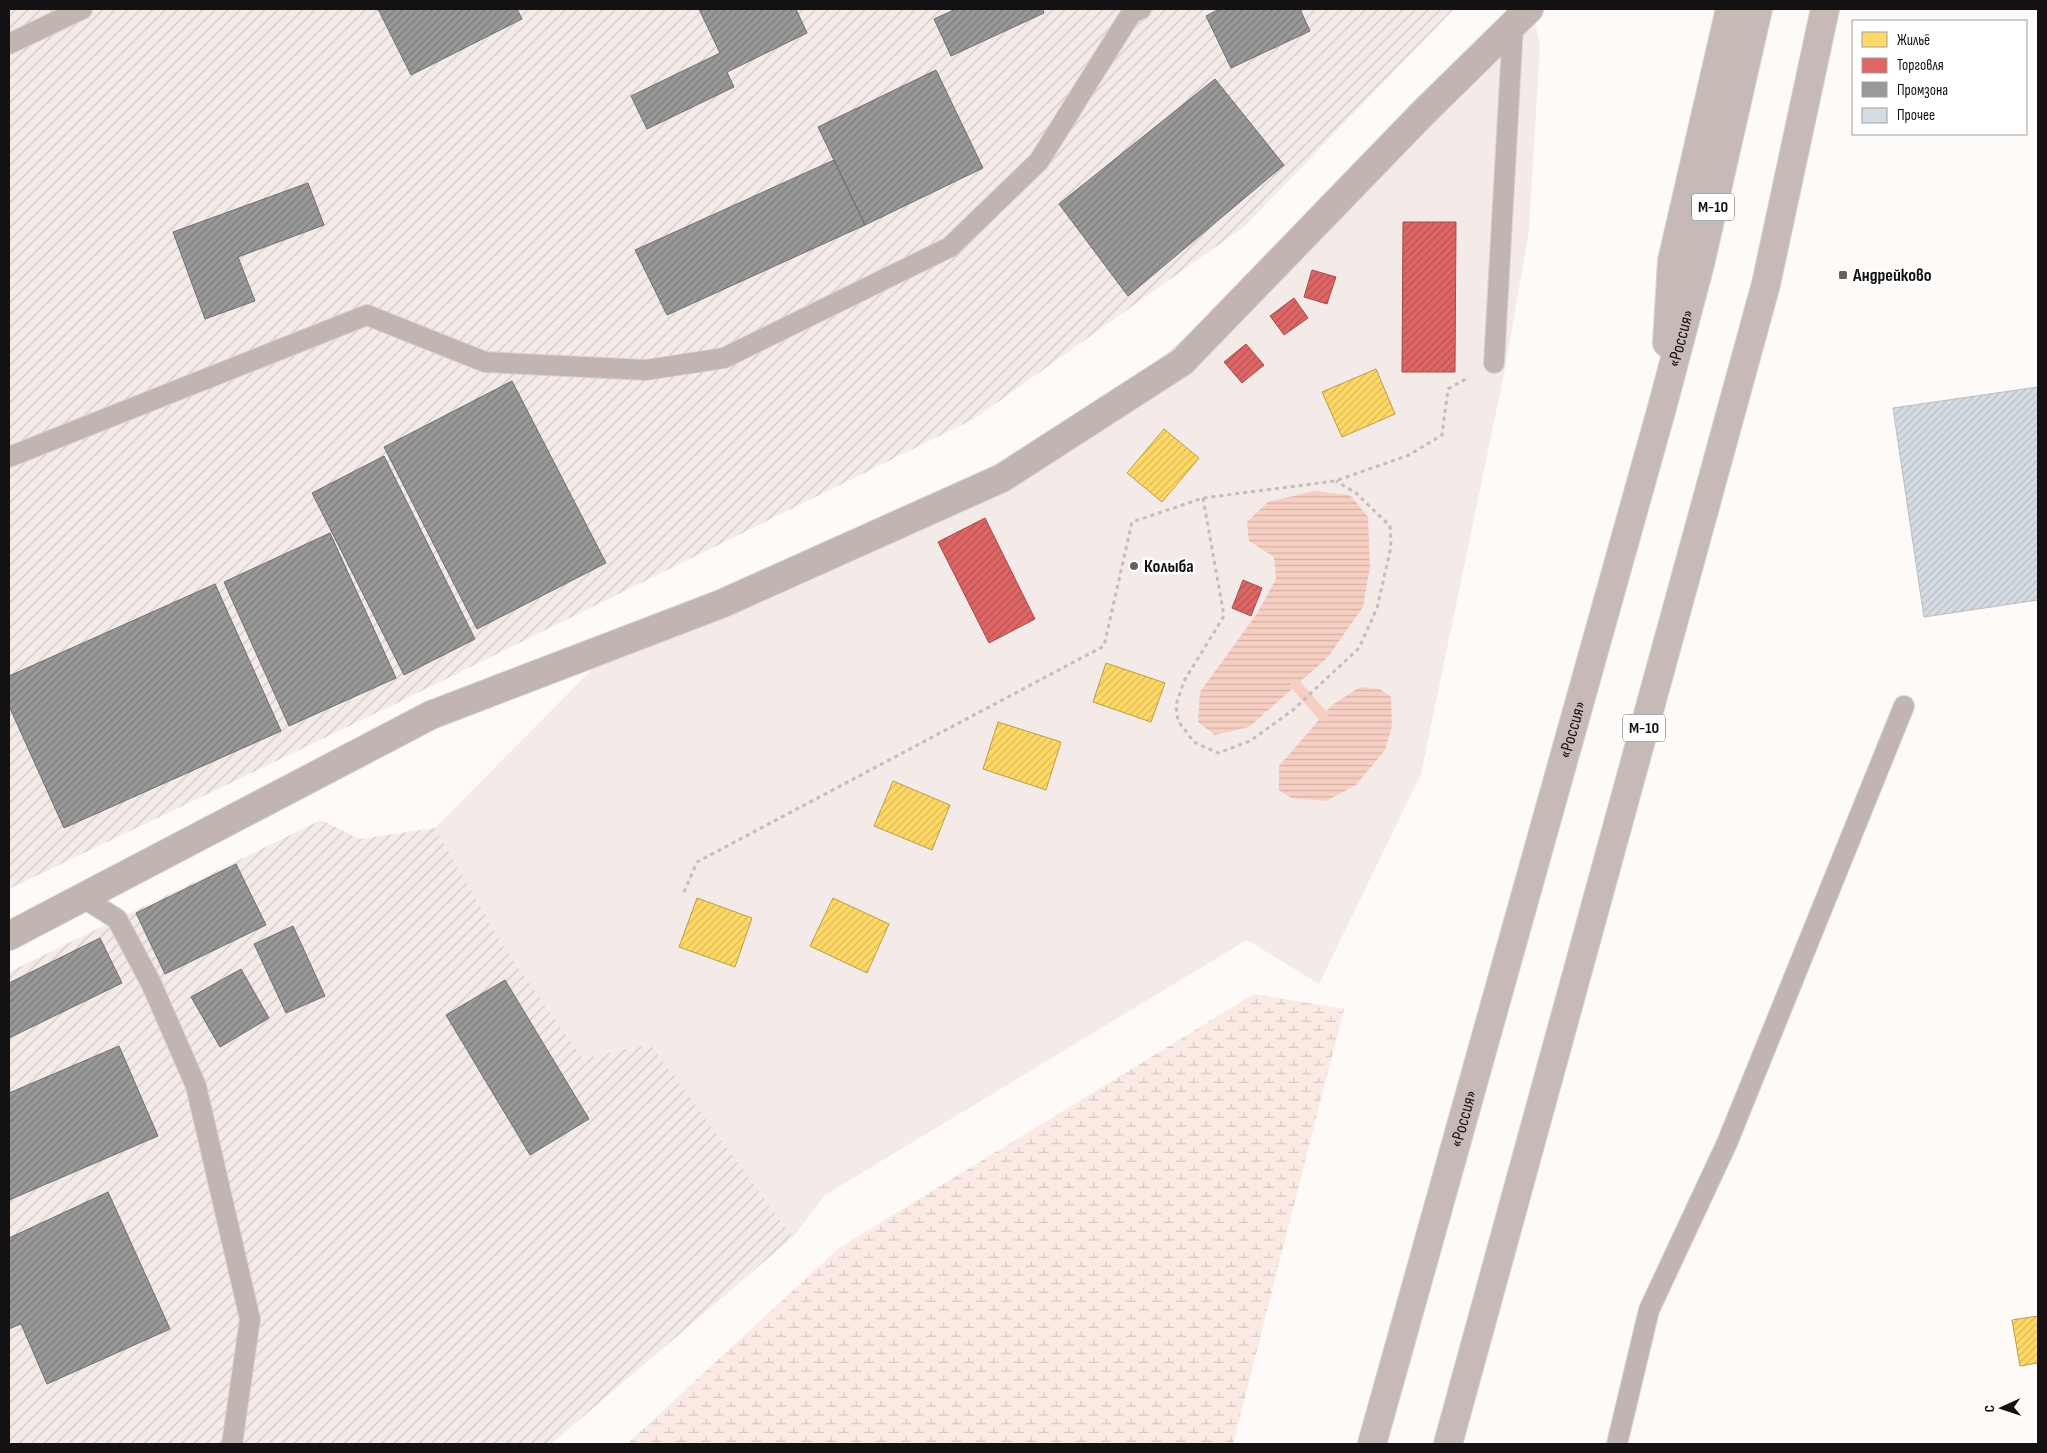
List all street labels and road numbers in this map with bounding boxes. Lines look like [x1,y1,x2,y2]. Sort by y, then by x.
road number: М-10 [1692,193,1734,220]
street label: «Россия» [1663,307,1698,369]
street label: «Россия» [1554,699,1590,760]
road number: М-10 [1623,714,1665,741]
street label: «Россия» [1445,1088,1481,1149]

